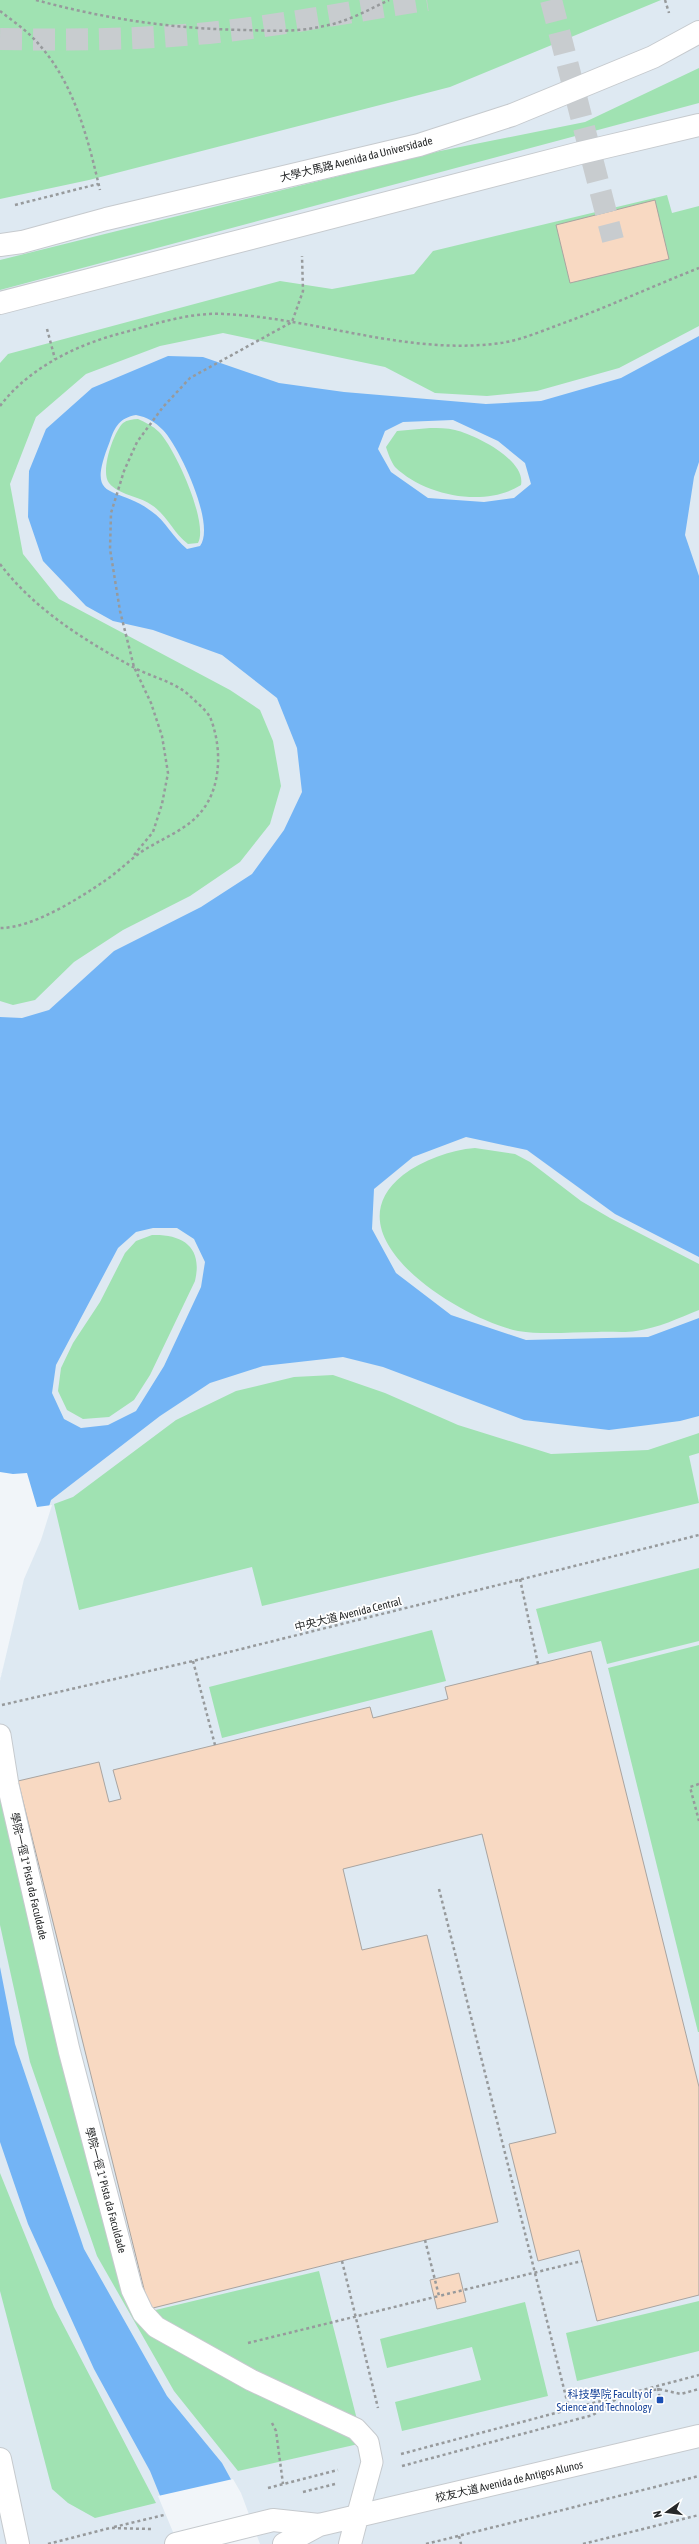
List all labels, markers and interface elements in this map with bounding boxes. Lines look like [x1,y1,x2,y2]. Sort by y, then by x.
street label: 大學大馬路 Avenida da Universidade [278,134,434,184]
street label: 中央大道 Avenida Central [293,1595,403,1633]
street label: 學院一徑 1ª Pista da Faculdade [9,1811,49,1941]
street label: 學院一徑 1ª Pista da Faculdade [83,2126,129,2254]
place label: 科技學院 Faculty of Science and Technology [556,2388,652,2413]
marker: 科技學院 Faculty of Science and Technology [655,2395,665,2405]
street label: 校友大道 Avenida de Antigos Alunos [434,2458,584,2504]
north arrow [647,2492,687,2532]
text: N [651,2510,664,2519]

